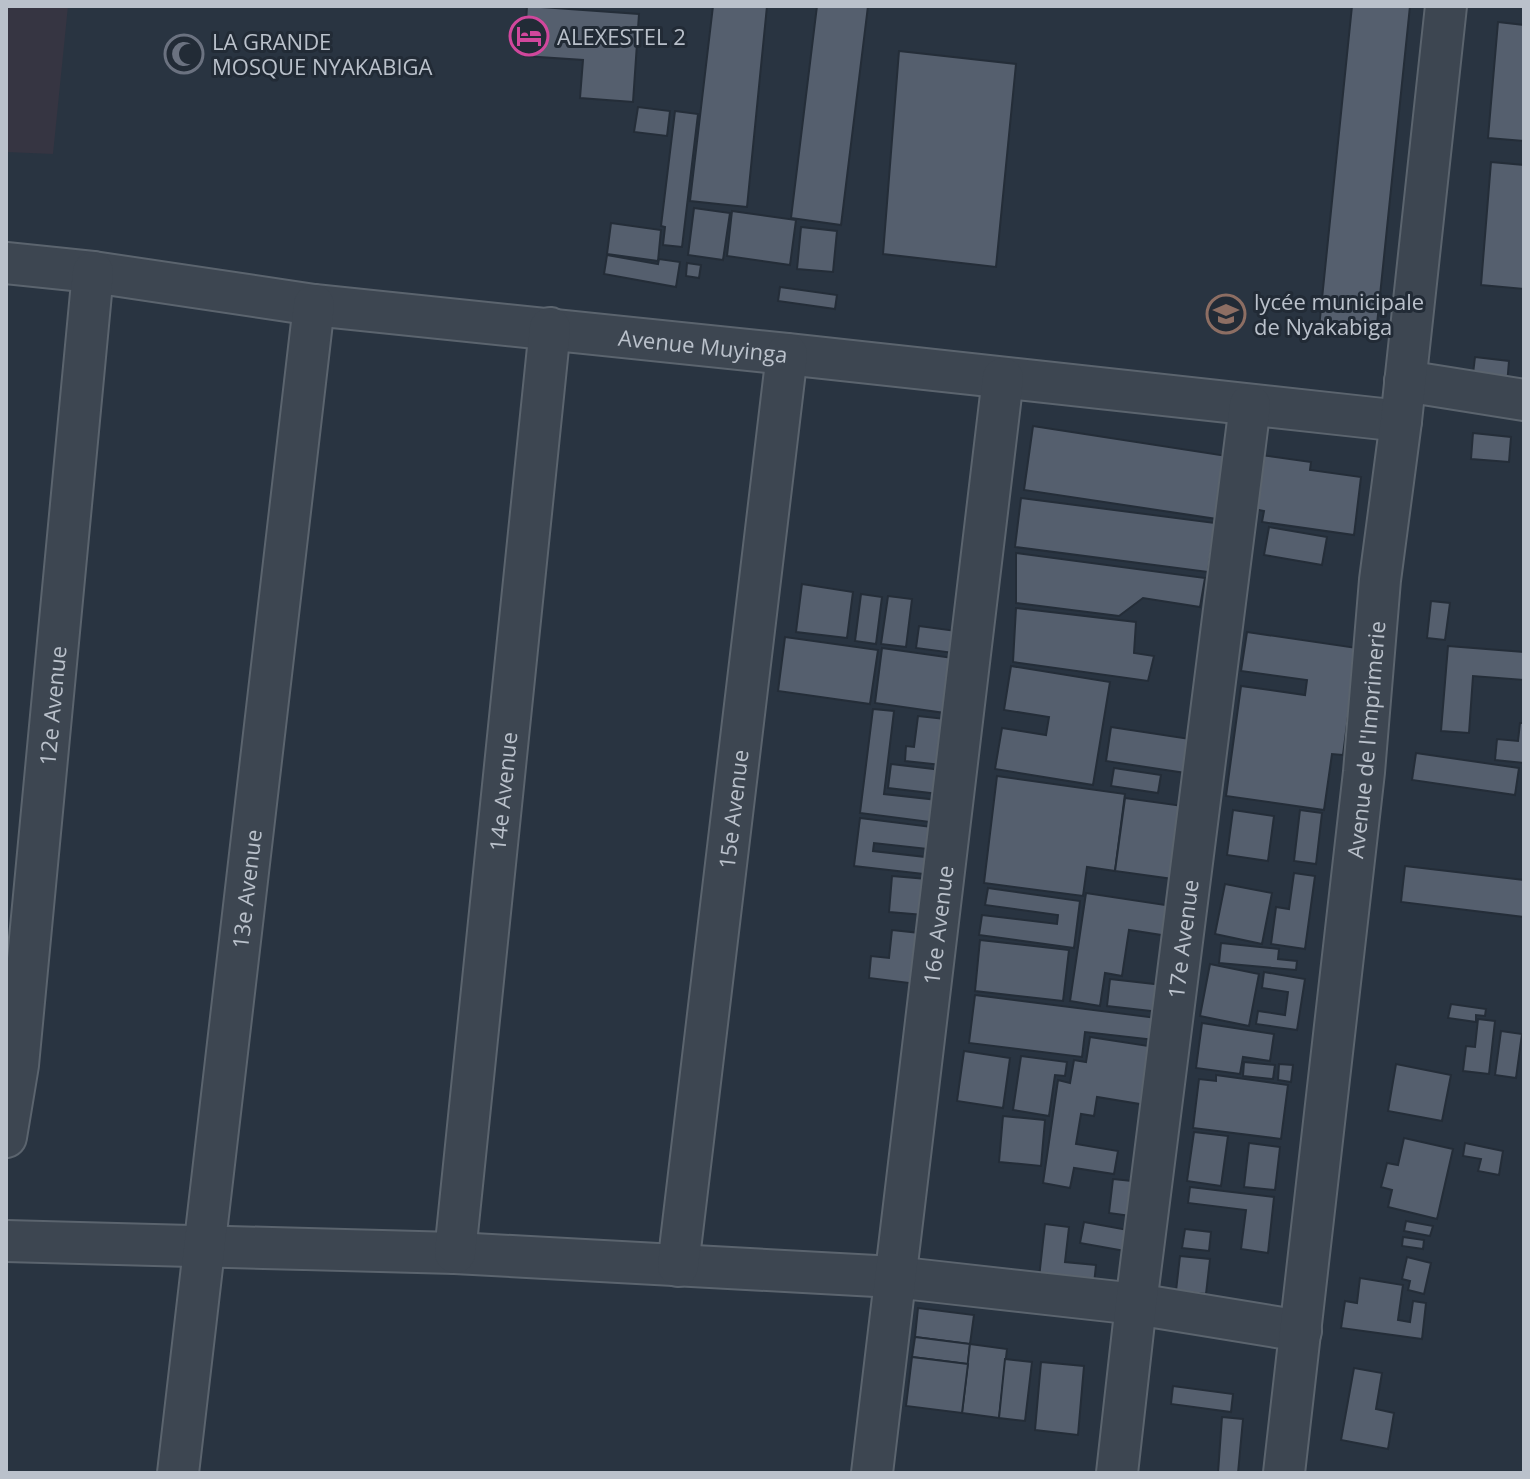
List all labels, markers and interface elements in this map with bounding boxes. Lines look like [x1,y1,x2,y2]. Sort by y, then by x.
hotel icon: ALEXESTEL 2 [508,15,550,57]
place label: ALEXESTEL 2 [557,21,686,51]
place label: LA GRANDE MOSQUE NYAKABIGA [212,26,433,81]
mosque icon: LA GRANDE MOSQUE NYAKABIGA [163,33,205,75]
place label: lycée municipale de Nyakabiga [1254,286,1424,341]
school or university icon: lycée municipale de Nyakabiga [1205,293,1247,335]
street label: Avenue Muyinga [617,322,789,369]
street label: Avenue de l'Imprimerie [1339,620,1392,860]
street label: 12e Avenue [31,644,73,767]
street label: 14e Avenue [481,730,523,853]
street label: 15e Avenue [711,748,755,871]
street label: 13e Avenue [224,828,268,950]
street label: 16e Avenue [916,864,960,986]
street label: 17e Avenue [1160,878,1205,1000]

